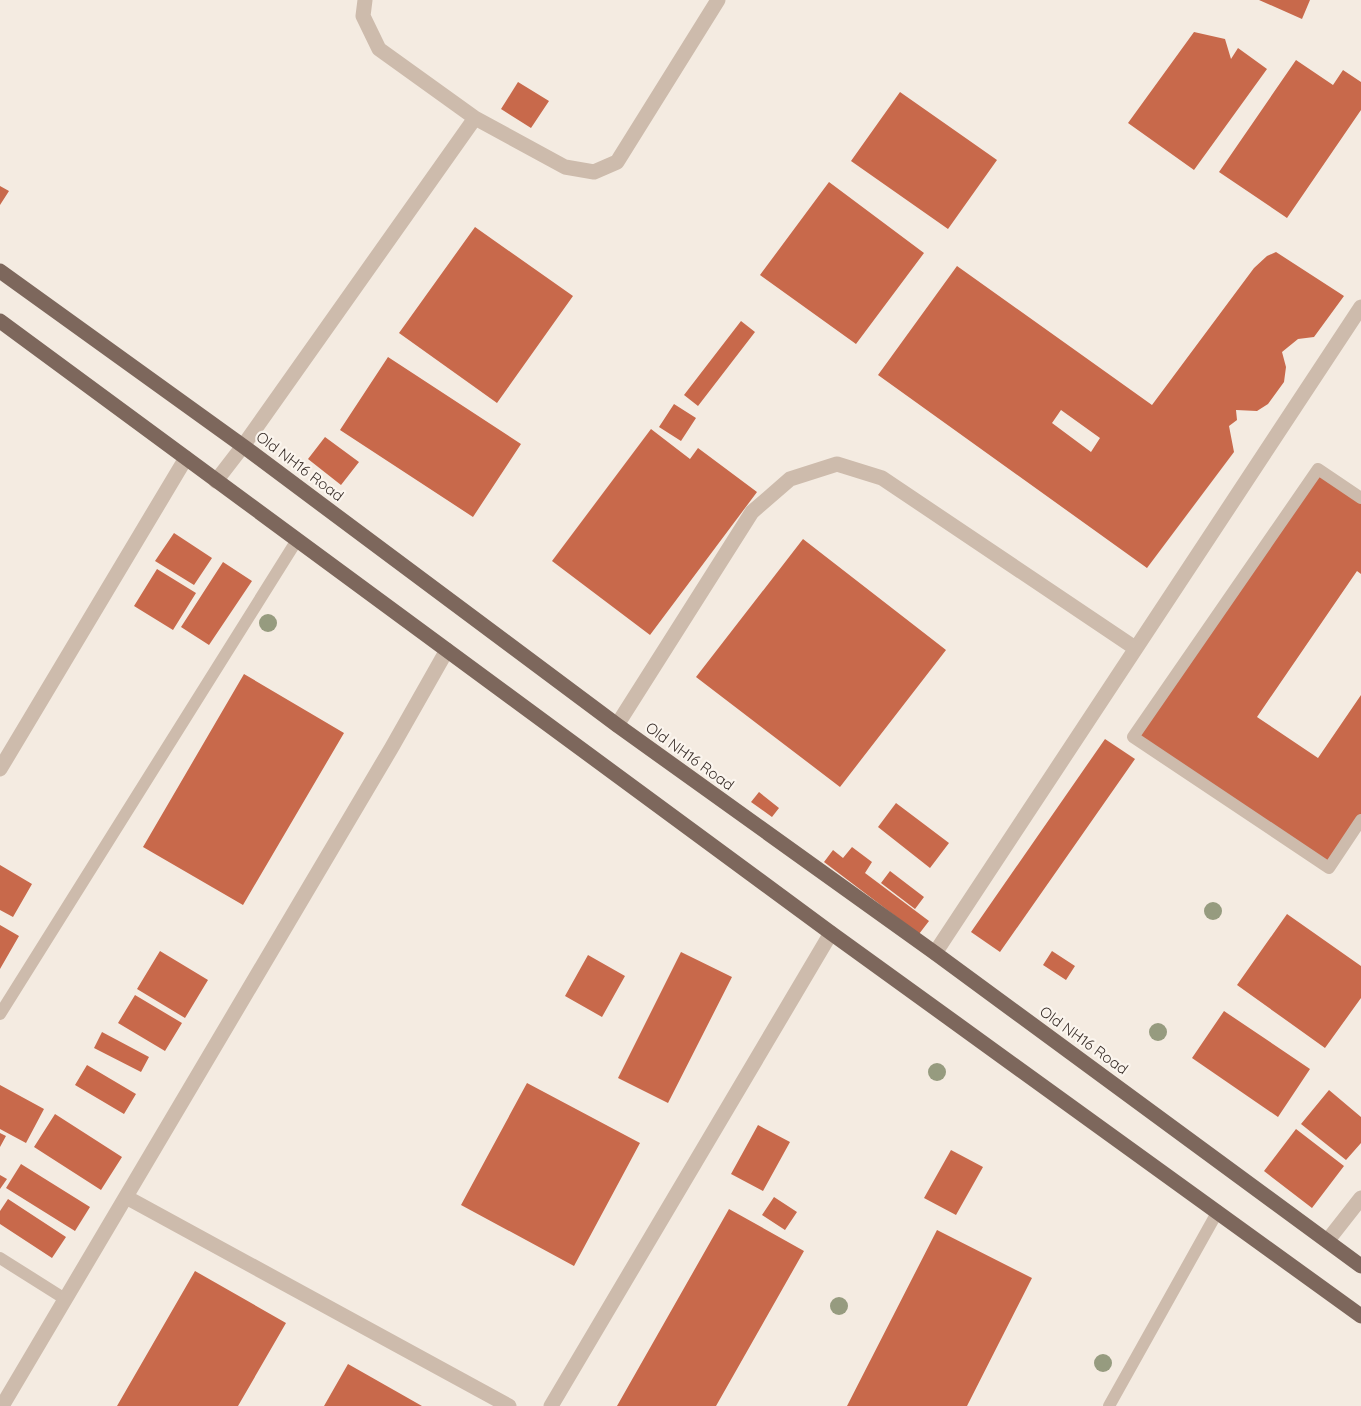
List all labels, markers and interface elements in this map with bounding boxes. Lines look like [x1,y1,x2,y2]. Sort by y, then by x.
street label: Old NH16 Road [252,427,348,505]
street label: Old NH16 Road [642,718,738,794]
street label: Old NH16 Road [1036,1002,1132,1078]

